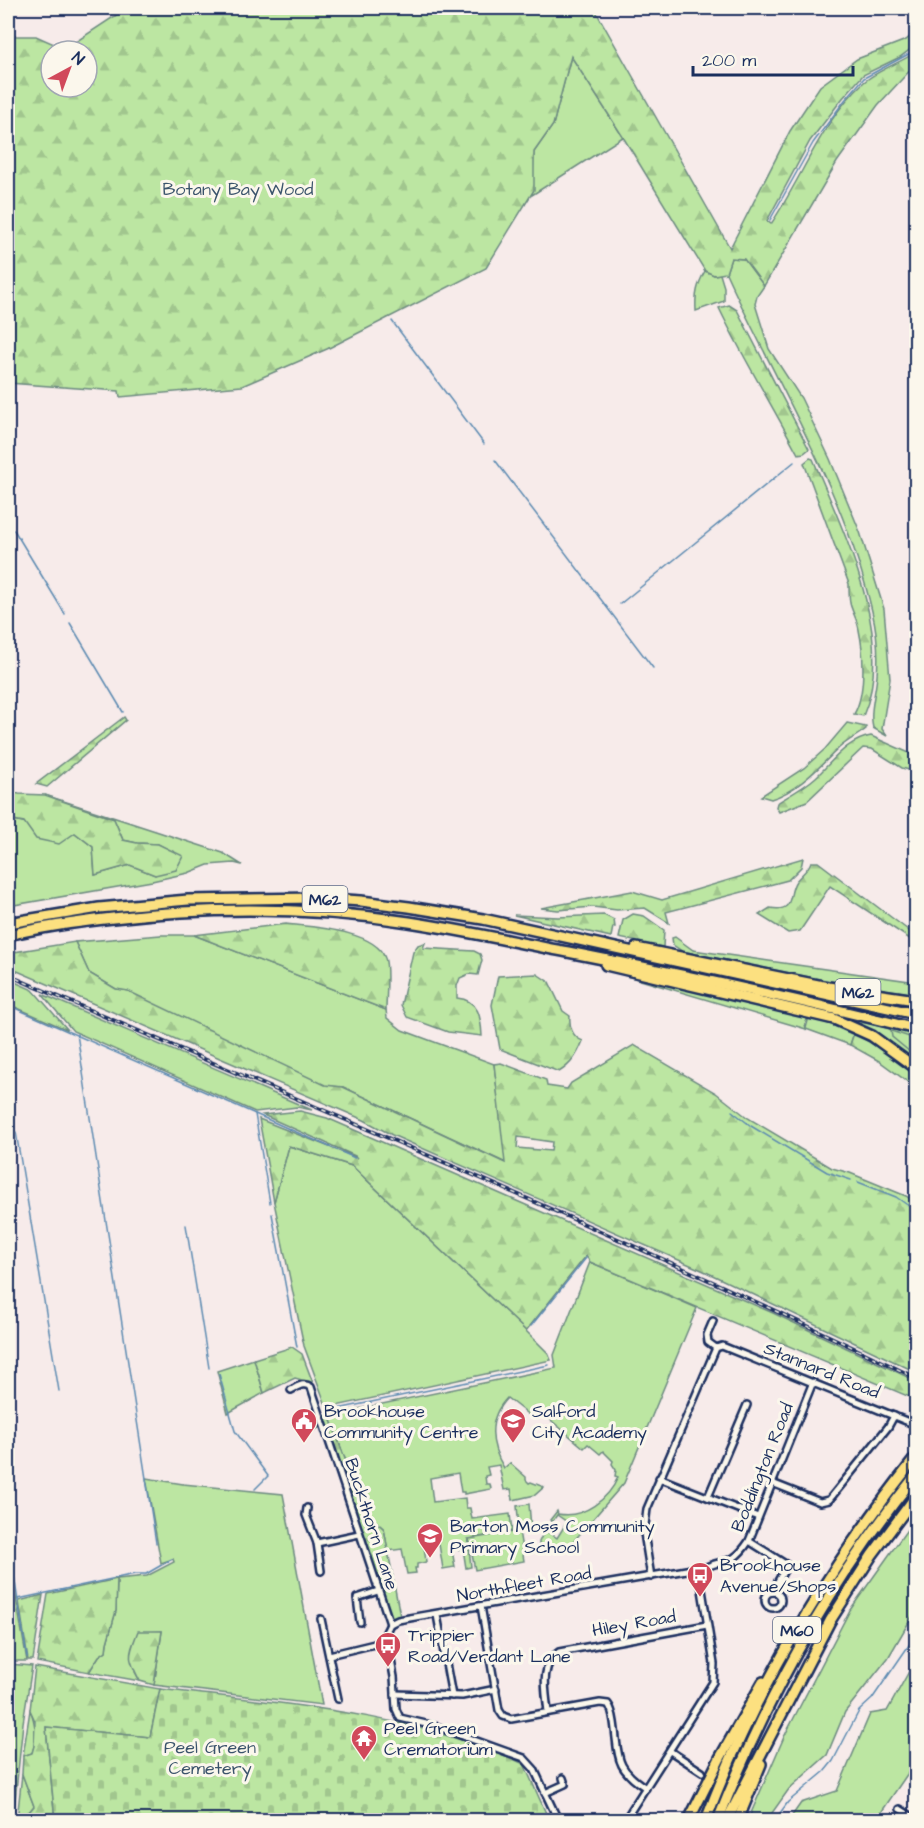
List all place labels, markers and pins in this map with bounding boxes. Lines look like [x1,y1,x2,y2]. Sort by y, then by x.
place label: Brookhouse Community Centre [324,1399,479,1446]
place label: Salford City Academy [532,1399,647,1446]
public building icon: Brookhouse Community Centre [289,1406,319,1444]
school or university icon: Salford City Academy [498,1406,528,1444]
place label: Barton Moss Community Primary School [450,1514,655,1561]
school or university icon: Barton Moss Community Primary School [415,1521,445,1559]
place label: Brookhouse Avenue/Shops [720,1553,836,1599]
bus stop icon: Brookhouse Avenue/Shops [685,1560,715,1598]
place label: Trippier Road/Verdant Lane [408,1623,571,1669]
bus stop icon: Trippier Road/Verdant Lane [373,1630,403,1668]
place label: Peel Green Crematorium [384,1716,493,1762]
temple icon: Peel Green Crematorium [349,1723,379,1761]

